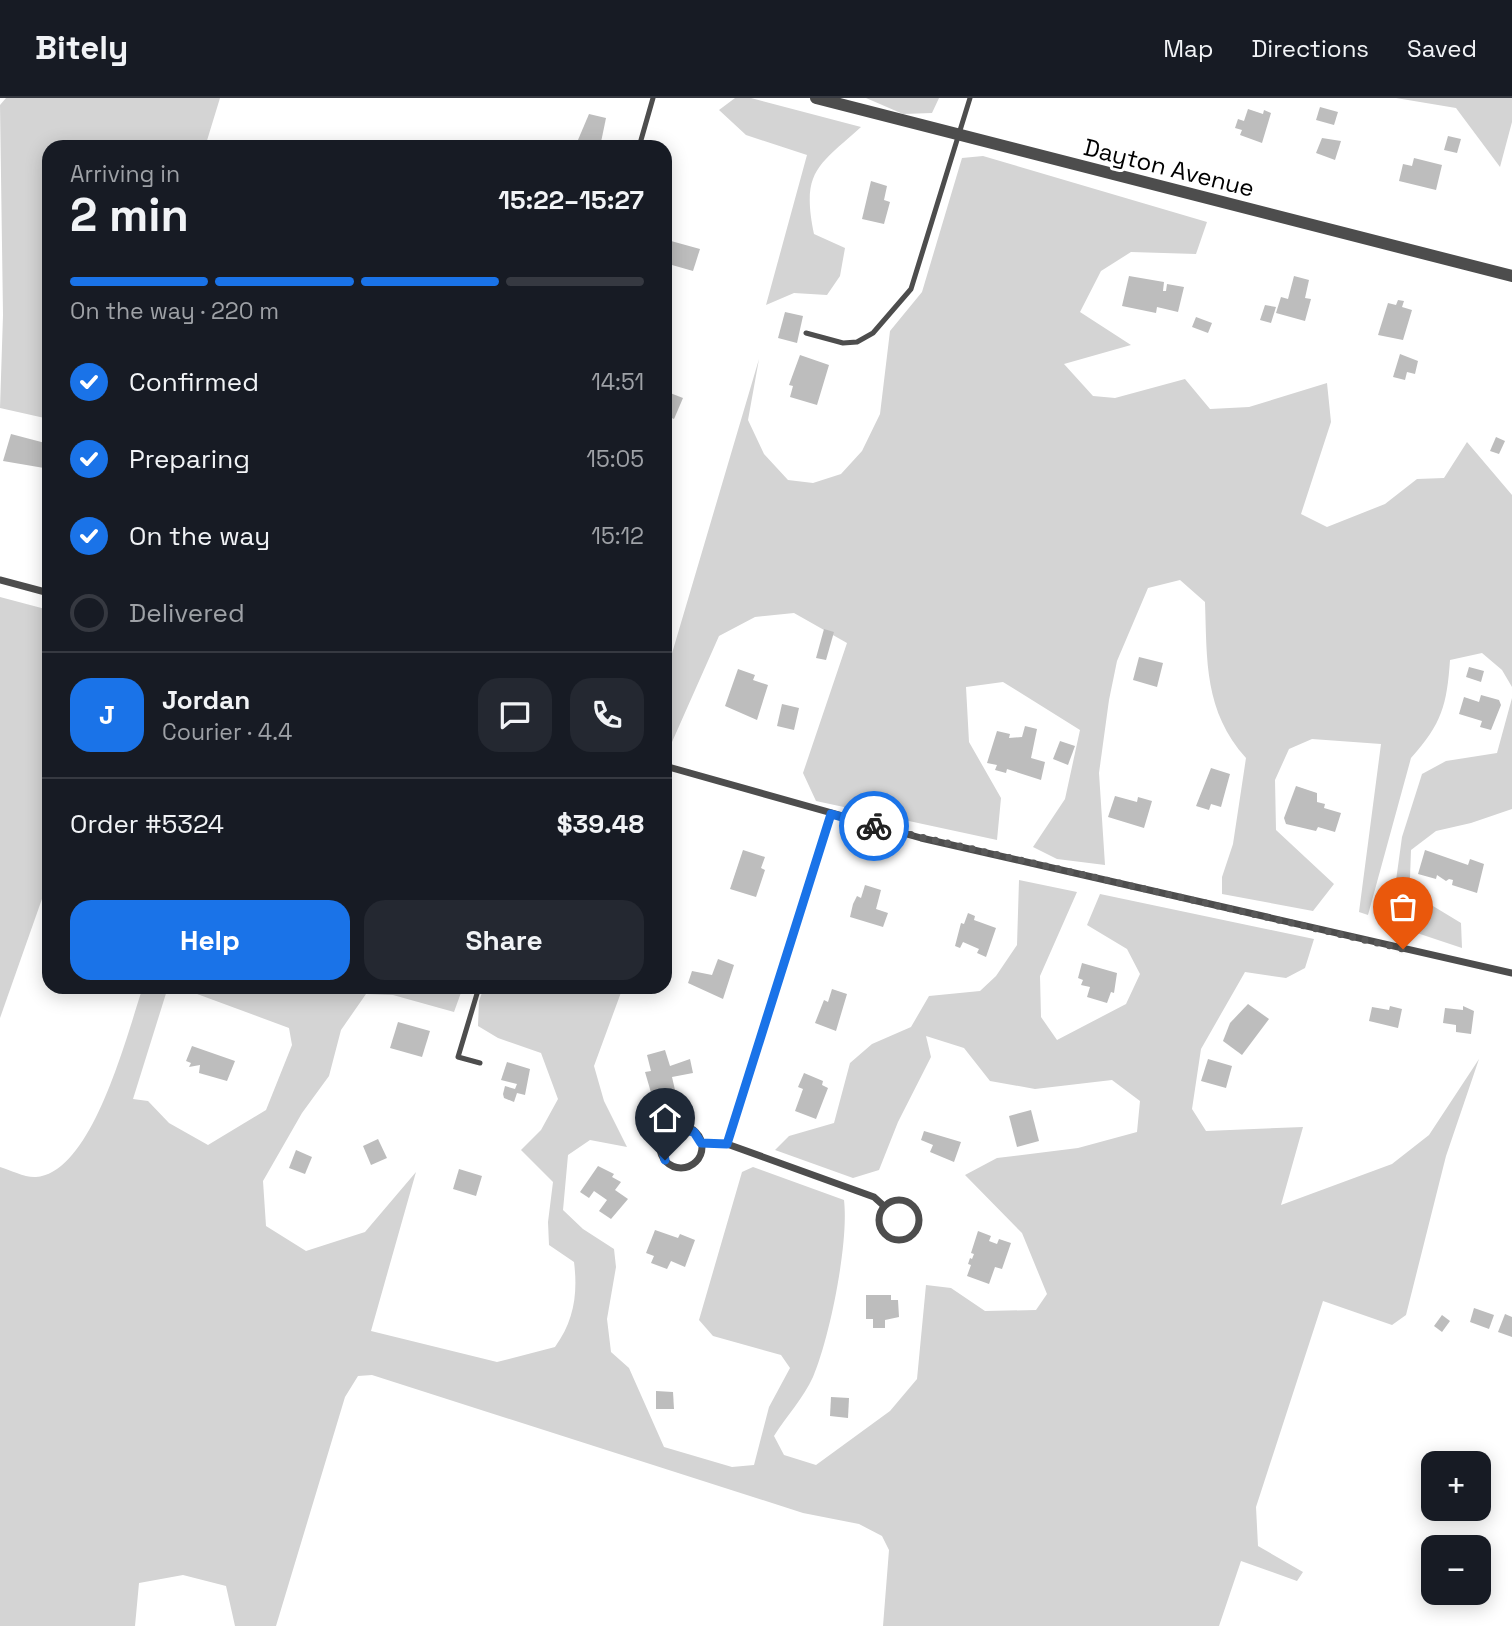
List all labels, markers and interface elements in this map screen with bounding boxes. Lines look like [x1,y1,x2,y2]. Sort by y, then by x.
text: Bitely [35,27,128,69]
text: Map [1163,33,1213,64]
text: Directions [1251,33,1369,64]
text: Saved [1407,33,1477,64]
street label: Dayton Avenue [1081,131,1258,204]
text: Arriving in [70,159,180,189]
text: 15:22–15:27 [498,183,644,217]
text: 2 min [70,186,189,244]
text: On the way · 220 m [70,296,279,326]
icon: check [70,363,108,401]
text: Confirmed [129,365,259,399]
text: 14:51 [591,367,644,397]
icon: check [70,440,108,478]
text: Preparing [129,442,250,476]
text: 15:05 [586,444,644,474]
icon: check [70,517,108,555]
text: On the way [129,519,270,553]
text: 15:12 [591,521,644,551]
text: Delivered [129,596,245,630]
button: chat [478,678,552,752]
button: phone [570,678,644,752]
text: Jordan [162,683,250,717]
text: J [99,698,115,732]
text: Courier · 4.4 [162,717,292,747]
courier [839,791,909,861]
text: Order #5324 [70,807,224,841]
text: $39.48 [557,807,644,841]
icon: bike [855,807,893,845]
pin [1373,877,1433,949]
icon: bag [1384,888,1422,926]
button: Help [70,900,350,980]
button: Share [364,900,644,980]
pin [635,1088,695,1160]
icon: home [646,1099,684,1137]
map controls [1421,1451,1491,1605]
button: + [1421,1451,1491,1521]
button: − [1421,1535,1491,1605]

